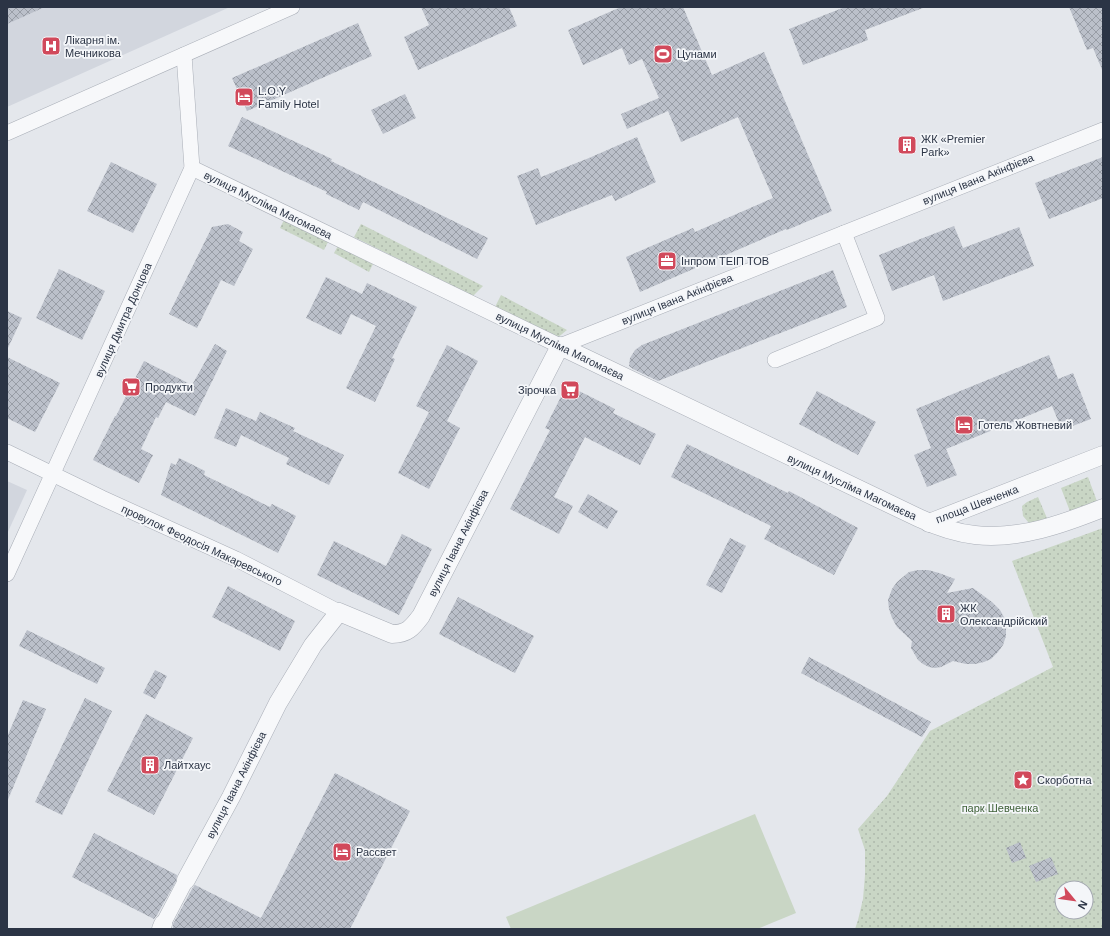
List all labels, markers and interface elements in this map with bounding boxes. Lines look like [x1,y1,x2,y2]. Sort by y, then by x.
place label: Лікарня ім. Мечникова [65,34,122,59]
hospital icon: Лікарня ім. Мечникова [40,35,62,57]
sports icon: Цунами [652,43,674,65]
place label: Цунами [677,48,717,60]
place label: L.O.Y Family Hotel [258,85,319,110]
hotel icon: L.O.Y Family Hotel [233,86,255,108]
place label: ЖК «Premier Park» [921,133,986,158]
building icon: ЖК «Premier Park» [896,134,918,156]
street label: вулиця Івана Акінфієва [921,151,1036,207]
street label: вулиця Мусліма Магомаєва [202,169,335,242]
office icon: Інпром ТЕІП ТОВ [656,250,678,272]
place label: Інпром ТЕІП ТОВ [681,255,769,267]
street label: вулиця Дмитра Донцова [92,260,154,379]
street label: вулиця Івана Акінфієва [620,271,735,327]
street label: вулиця Мусліма Магомаєва [494,310,627,383]
supermarket icon: Продукти [120,376,142,398]
supermarket icon: Зірочка [559,379,581,401]
place label: Продукти [145,381,193,393]
place label: Зірочка [518,384,557,396]
hotel icon: Готель Жовтневий [953,414,975,436]
place label: Готель Жовтневий [978,419,1072,431]
street label: вулиця Мусліма Магомаєва [786,452,919,523]
street label: площа Шевченка [934,482,1021,525]
street label: вулиця Івана Акінфієва [426,487,491,599]
street label: провулок Феодосія Макаревського [120,502,284,588]
place label: ЖК Олександрійский [960,602,1047,627]
building icon: ЖК Олександрійский [935,603,957,625]
street label: вулиця Івана Акінфієва [204,729,269,841]
building icon: Лайтхаус [139,754,161,776]
place label: Лайтхаус [164,759,211,771]
place icon: Скорботна [1012,769,1034,791]
place label: Скорботна [1037,774,1092,786]
park label: парк Шевченка [962,802,1039,814]
hotel icon: Рассвет [331,841,353,863]
place label: Рассвет [356,846,397,858]
north arrow [1054,880,1094,920]
text: N [1076,898,1090,911]

